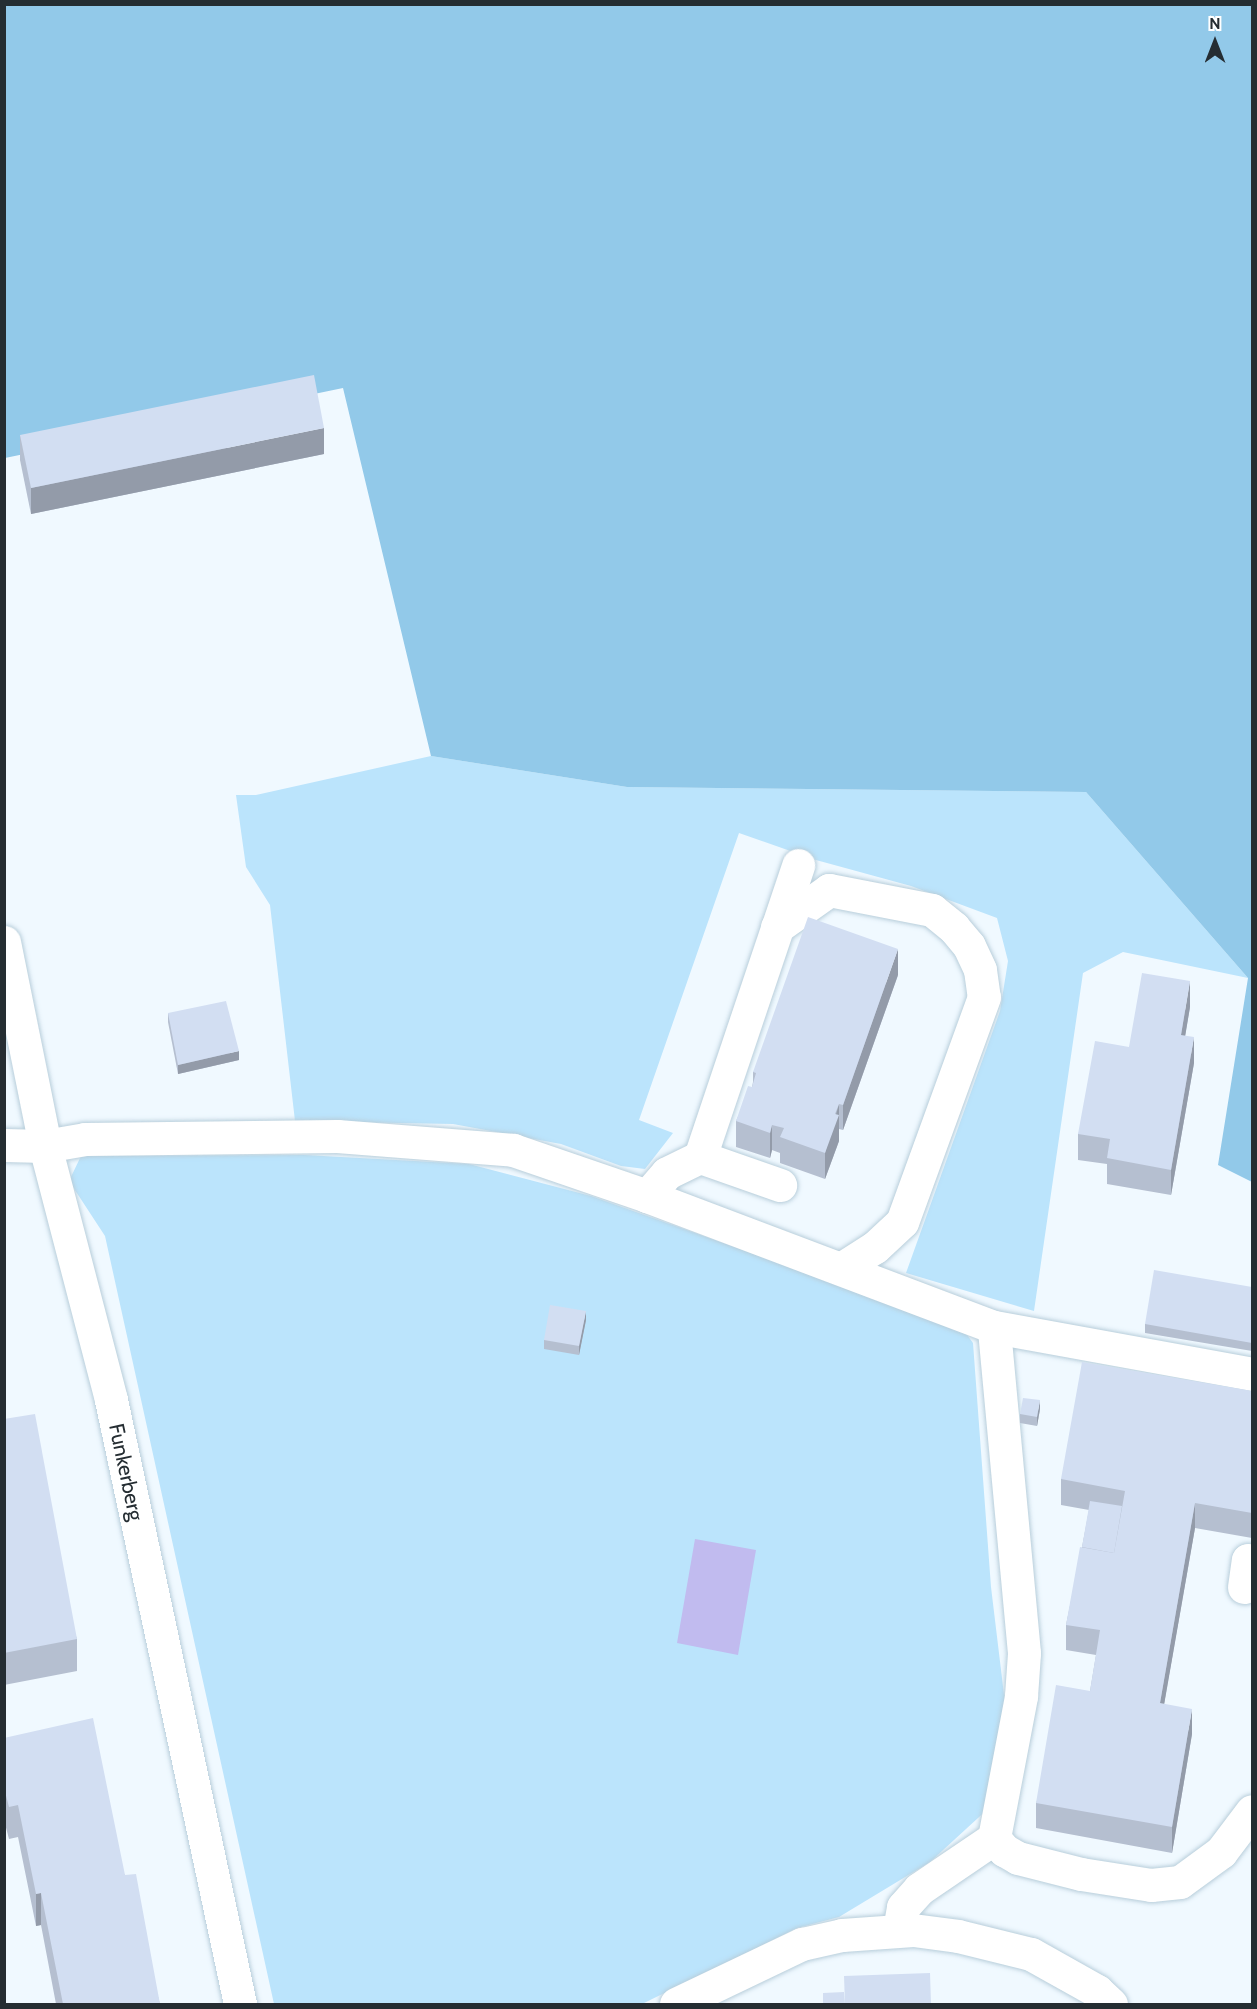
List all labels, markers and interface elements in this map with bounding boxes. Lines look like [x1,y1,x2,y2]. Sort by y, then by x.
north arrow [1185,12,1245,72]
text: N [1209,14,1221,33]
street label: Funkerberg [103,1421,149,1523]

